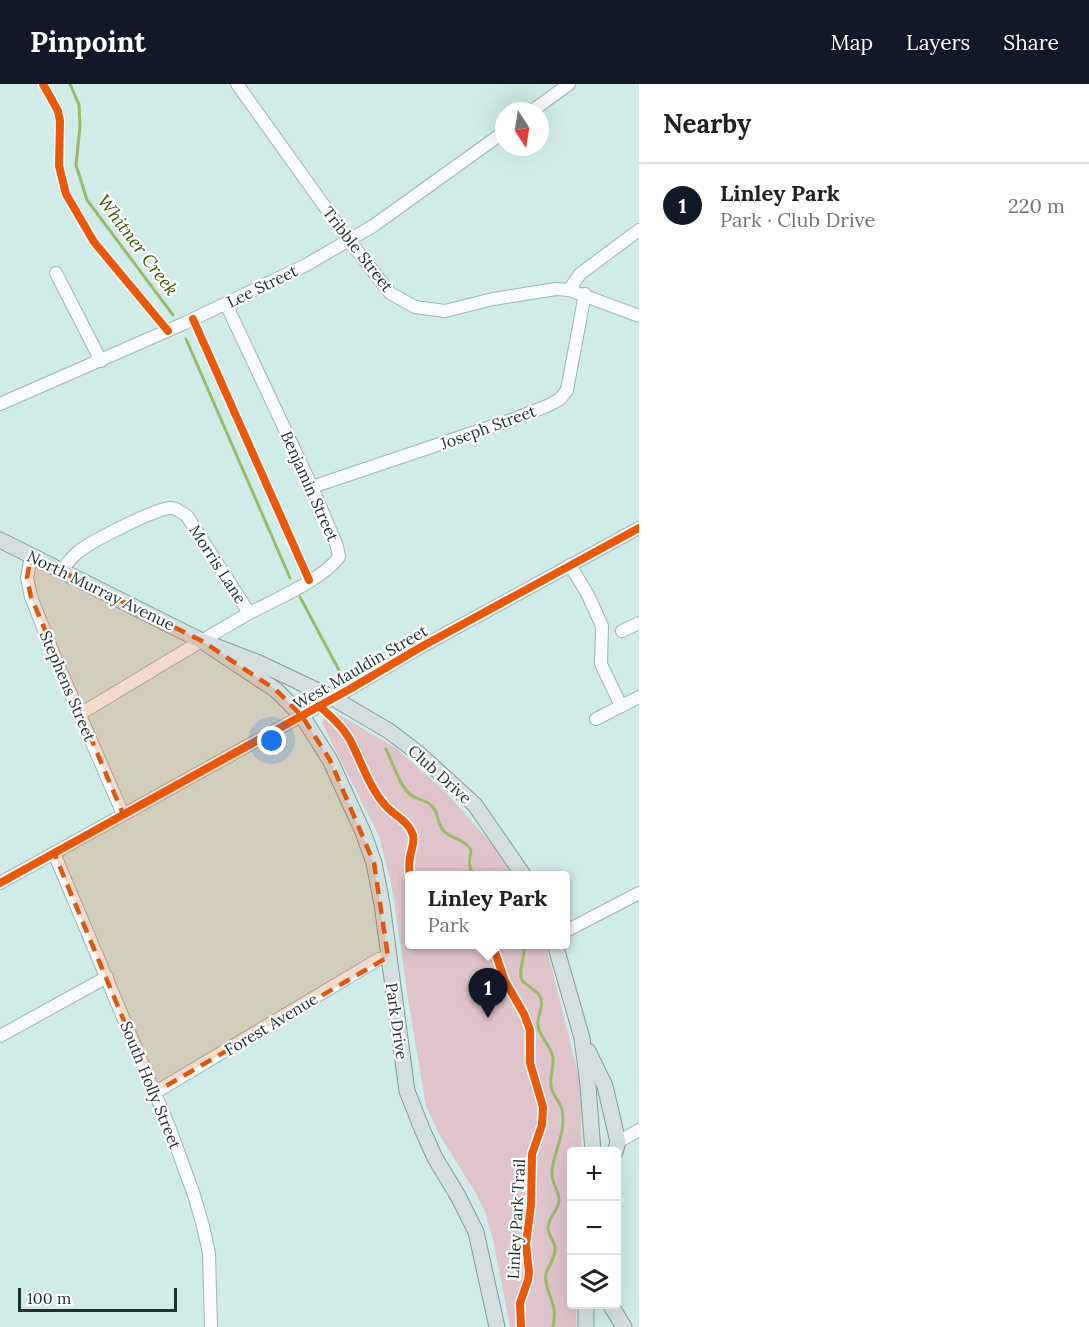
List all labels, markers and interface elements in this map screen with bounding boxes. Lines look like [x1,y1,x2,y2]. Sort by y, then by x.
text: Pinpoint [30,24,146,60]
text: Map [830,29,873,56]
text: Layers [906,29,970,56]
text: Share [1003,29,1059,56]
north arrow [495,102,549,156]
text: Nearby [663,107,751,140]
text: Linley Park [720,179,840,207]
water label: Whitner Creek [93,190,183,300]
text: 1 [678,193,687,218]
text: 220 m [1008,193,1065,218]
street label: Tribble Street [319,202,398,296]
text: Park · Club Drive [720,207,875,232]
street label: Lee Street [223,260,301,312]
street label: Joseph Street [437,400,539,454]
street label: Benjamin Street [277,428,344,545]
street label: Morris Lane [185,521,251,608]
street label: North Murray Avenue [24,546,178,635]
street label: West Mauldin Street [289,620,431,714]
street label: Stephens Street [36,628,101,745]
your location [257,726,286,755]
street label: Club Drive [404,740,476,808]
popup [405,871,570,949]
text: Linley Park [428,884,547,912]
text: Park [428,912,469,937]
pin: 1 [468,968,508,1018]
street label: Park Drive [382,981,412,1061]
street label: Forest Avenue [221,988,322,1060]
street label: South Holly Street [116,1018,186,1153]
map controls [567,1147,621,1309]
button: + [567,1147,621,1201]
street label: Linley Park Trail [503,1158,529,1280]
button: − [567,1201,621,1255]
button: layers [567,1255,621,1309]
scale bar [18,1285,177,1312]
text: 100 m [27,1288,71,1308]

